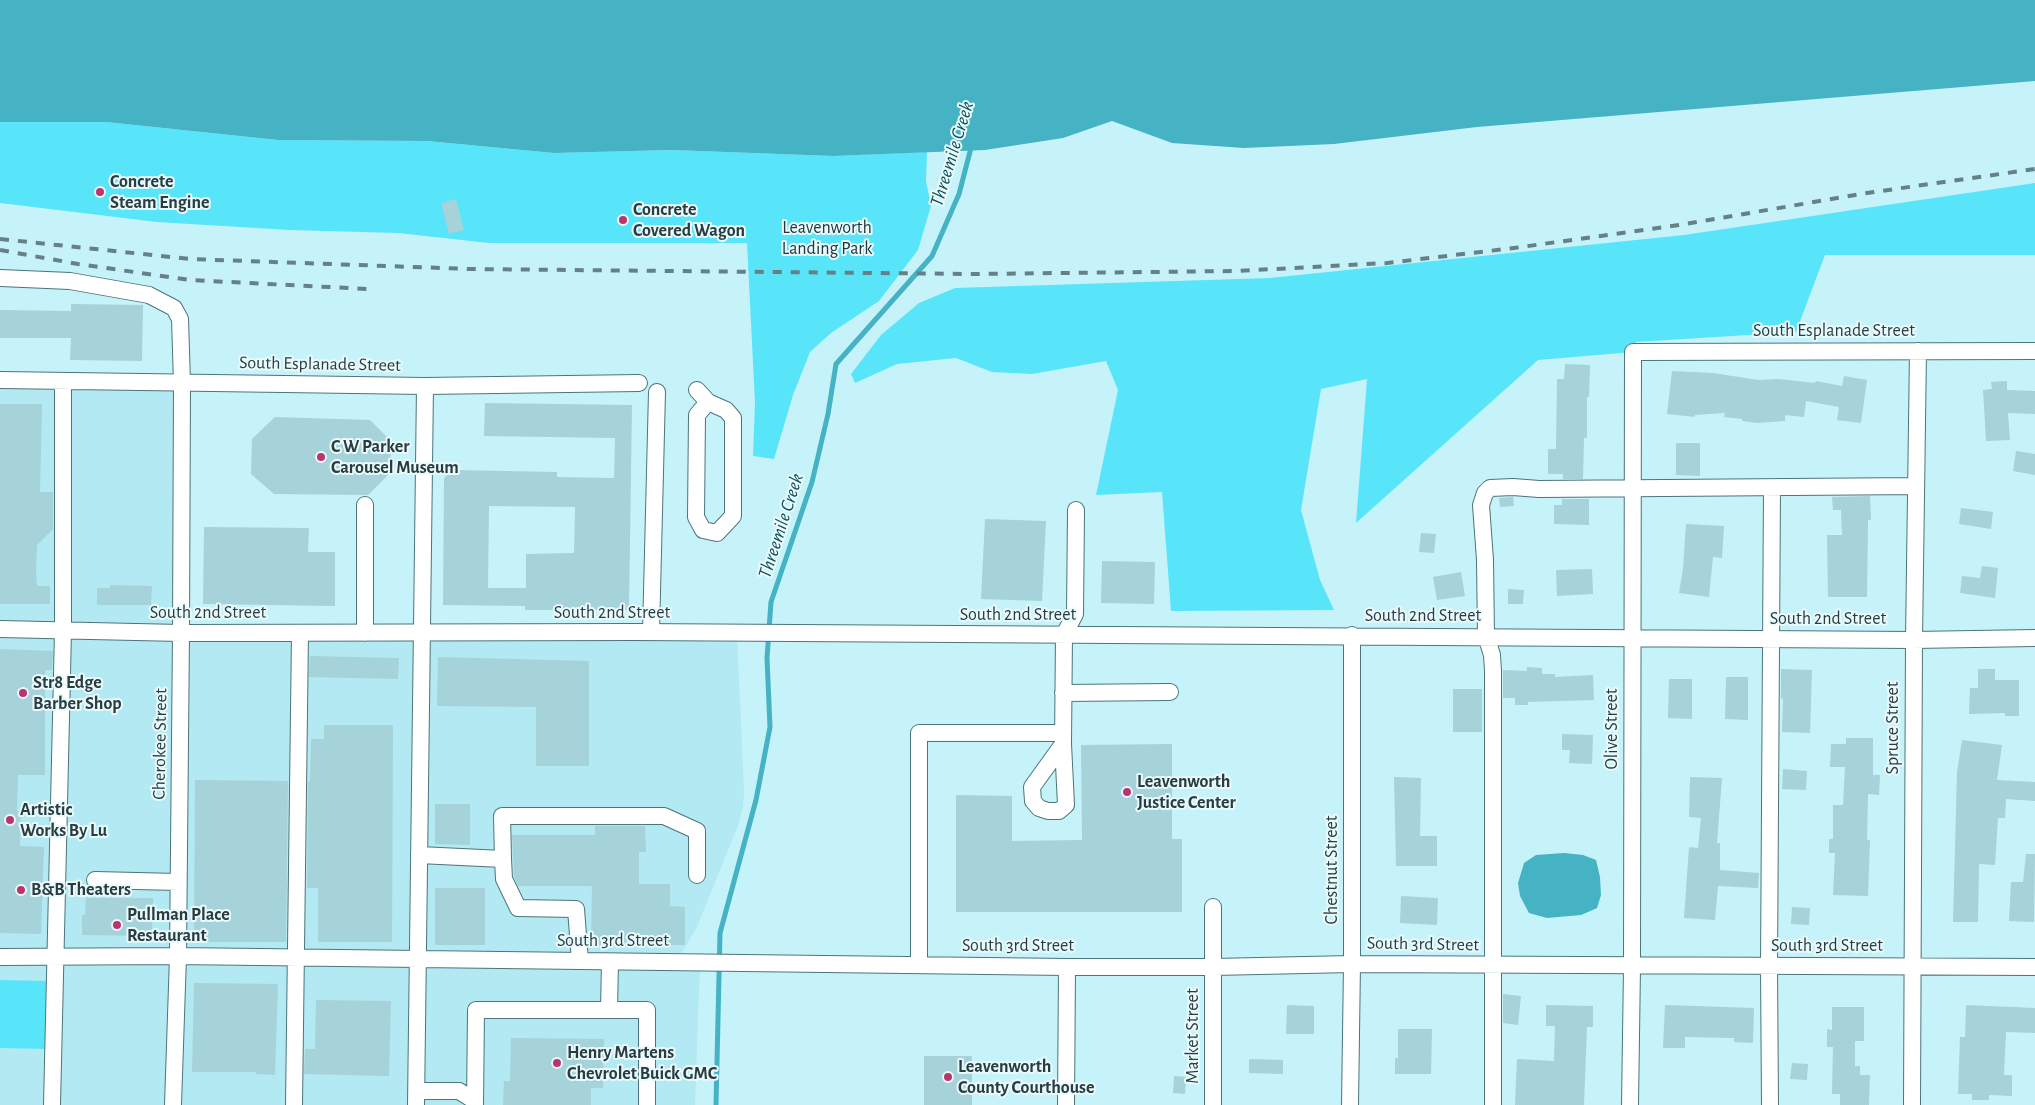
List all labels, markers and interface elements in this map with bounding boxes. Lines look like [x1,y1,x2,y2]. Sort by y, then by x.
water label: Threemile Creek [925,99,979,209]
place label: Concrete Steam Engine [110,171,209,213]
marker: Concrete Steam Engine [94,186,106,198]
place label: Concrete Covered Wagon [633,199,745,242]
marker: Concrete Covered Wagon [617,214,629,226]
park label: Leavenworth Landing Park [782,217,872,260]
street label: South Esplanade Street [1753,320,1915,342]
street label: South Esplanade Street [239,352,401,376]
place label: C W Parker Carousel Museum [331,436,459,478]
marker: C W Parker Carousel Museum [315,451,327,463]
water label: Threemile Creek [753,471,809,581]
street label: South 2nd Street [150,602,266,624]
street label: South 2nd Street [554,602,670,624]
street label: South 2nd Street [960,604,1076,626]
street label: South 2nd Street [1365,605,1481,627]
street label: South 2nd Street [1770,608,1886,630]
place label: Str8 Edge Barber Shop [33,672,122,714]
street label: Spruce Street [1882,681,1904,775]
marker: Str8 Edge Barber Shop [17,687,29,699]
street label: Cherokee Street [148,688,172,800]
street label: Olive Street [1601,688,1623,770]
place label: Leavenworth Justice Center [1137,771,1236,814]
marker: Leavenworth Justice Center [1121,786,1133,798]
place label: Artistic Works By Lu [20,799,107,842]
marker: Artistic Works By Lu [4,814,16,826]
street label: Chestnut Street [1321,816,1343,924]
place label: B&B Theaters [31,879,131,901]
marker: B&B Theaters [15,884,27,896]
place label: Pullman Place Restaurant [127,904,230,946]
marker: Pullman Place Restaurant [111,919,123,931]
street label: South 3rd Street [557,930,669,952]
street label: South 3rd Street [1367,932,1479,956]
street label: South 3rd Street [962,935,1074,957]
street label: South 3rd Street [1771,935,1883,957]
street label: Market Street [1182,988,1204,1084]
place label: Henry Martens Chevrolet Buick GMC [567,1042,717,1084]
place label: Leavenworth County Courthouse [958,1056,1094,1098]
marker: Henry Martens Chevrolet Buick GMC [551,1057,563,1069]
marker: Leavenworth County Courthouse [942,1071,954,1083]

